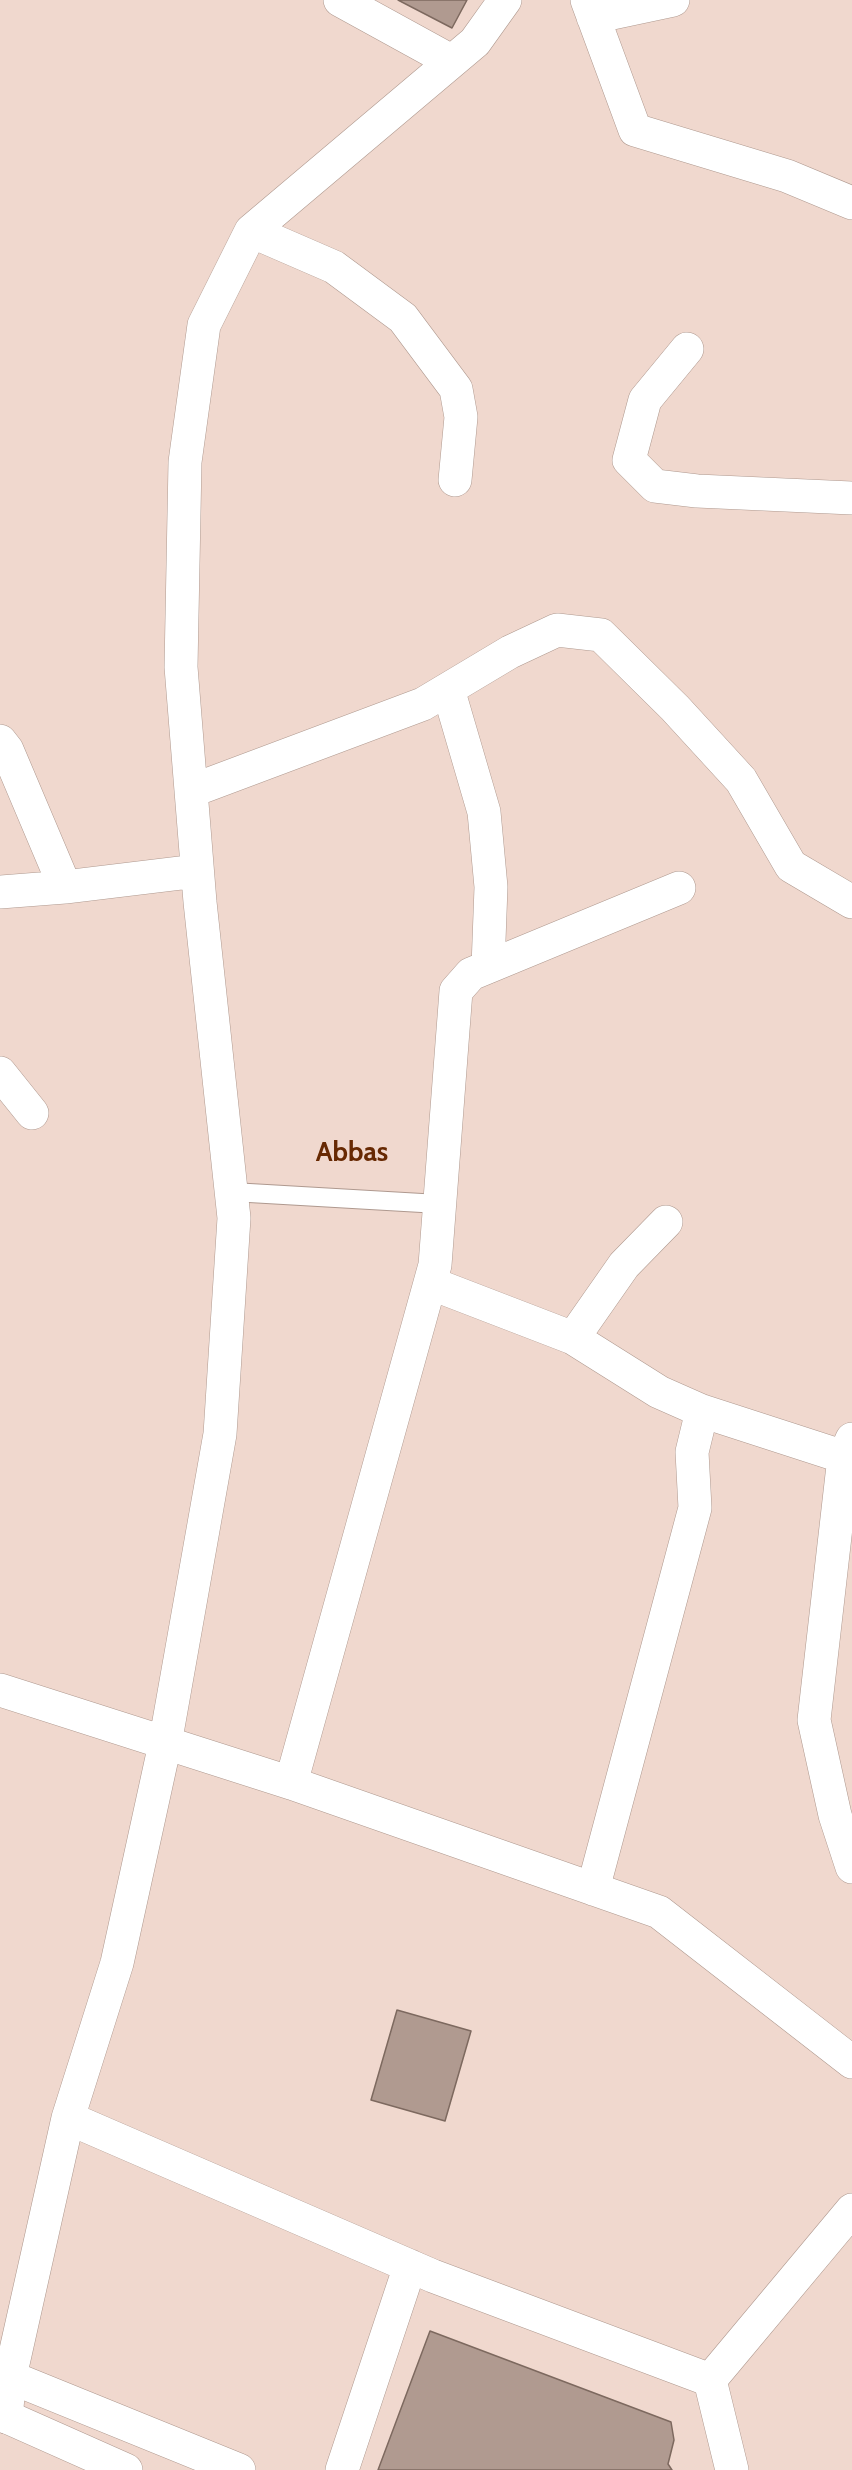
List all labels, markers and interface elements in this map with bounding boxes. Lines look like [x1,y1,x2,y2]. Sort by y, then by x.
district label: Abbas [316,1137,388,1169]

